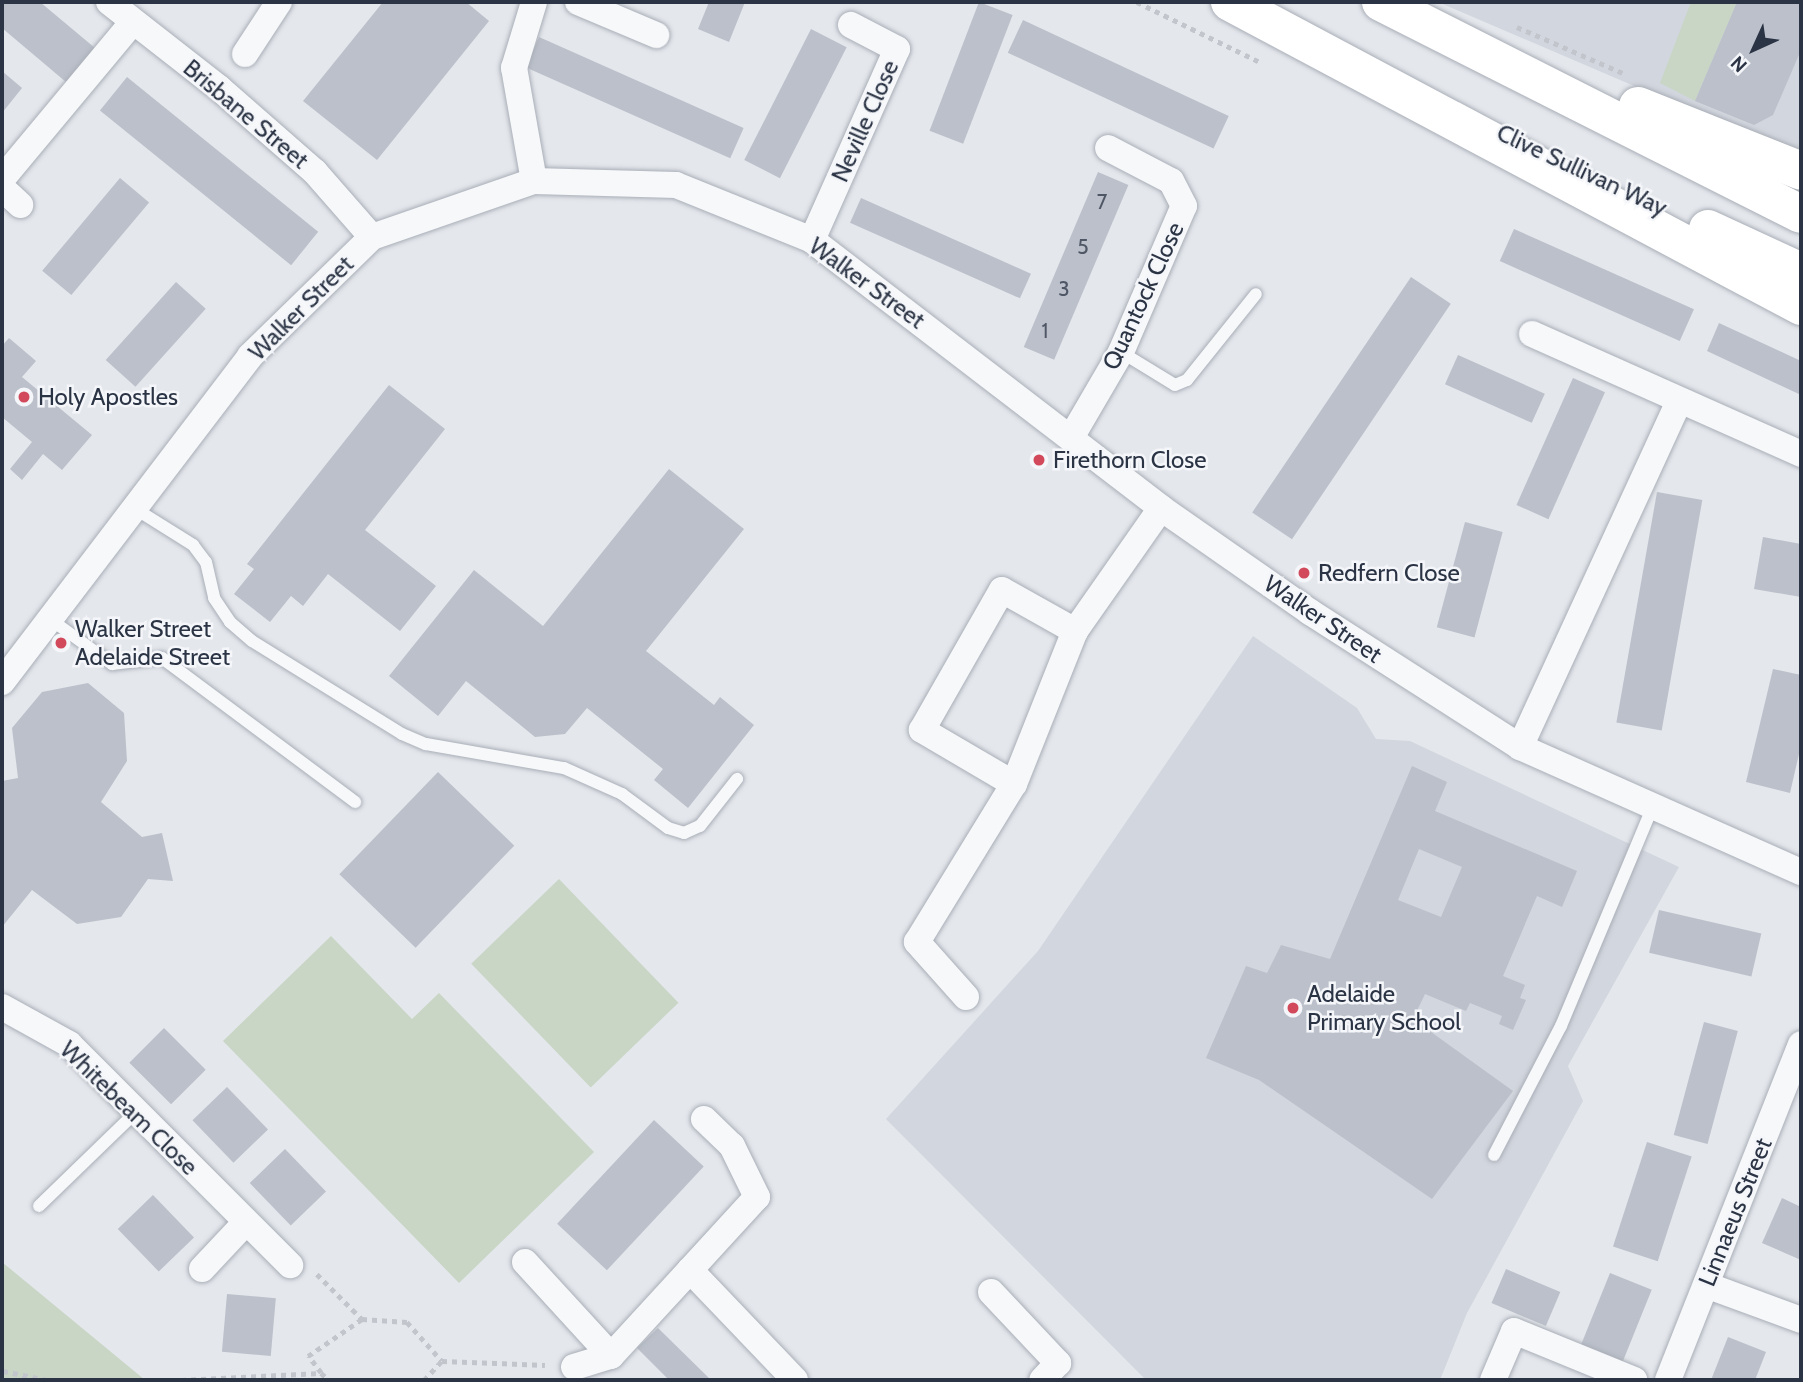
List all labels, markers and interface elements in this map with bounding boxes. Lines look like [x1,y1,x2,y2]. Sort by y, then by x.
north arrow [1719,14,1789,84]
text: N [1726,51,1752,77]
street label: Brisbane Street [178,53,314,175]
street label: Neville Close [825,56,905,186]
street label: Clive Sullivan Way [1492,118,1672,222]
house number: 7 [1097,189,1107,215]
street label: Quantock Close [1096,218,1190,374]
street label: Walker Street [803,231,931,335]
house number: 5 [1077,234,1089,260]
street label: Walker Street [243,250,359,366]
house number: 3 [1058,276,1070,302]
house number: 1 [1042,318,1048,344]
place label: Holy Apostles [38,383,178,411]
marker: Holy Apostles [16,389,32,405]
place label: Firethorn Close [1053,446,1206,474]
marker: Firethorn Close [1031,452,1047,468]
place label: Redfern Close [1318,559,1460,587]
marker: Redfern Close [1296,565,1312,581]
street label: Walker Street [1259,569,1387,669]
place label: Walker Street Adelaide Street [75,615,230,671]
marker: Walker Street Adelaide Street [53,635,69,651]
place label: Adelaide Primary School [1307,980,1461,1036]
marker: Adelaide Primary School [1285,1000,1301,1016]
street label: Whitebeam Close [54,1035,204,1181]
street label: Linnaeus Street [1692,1134,1778,1290]

